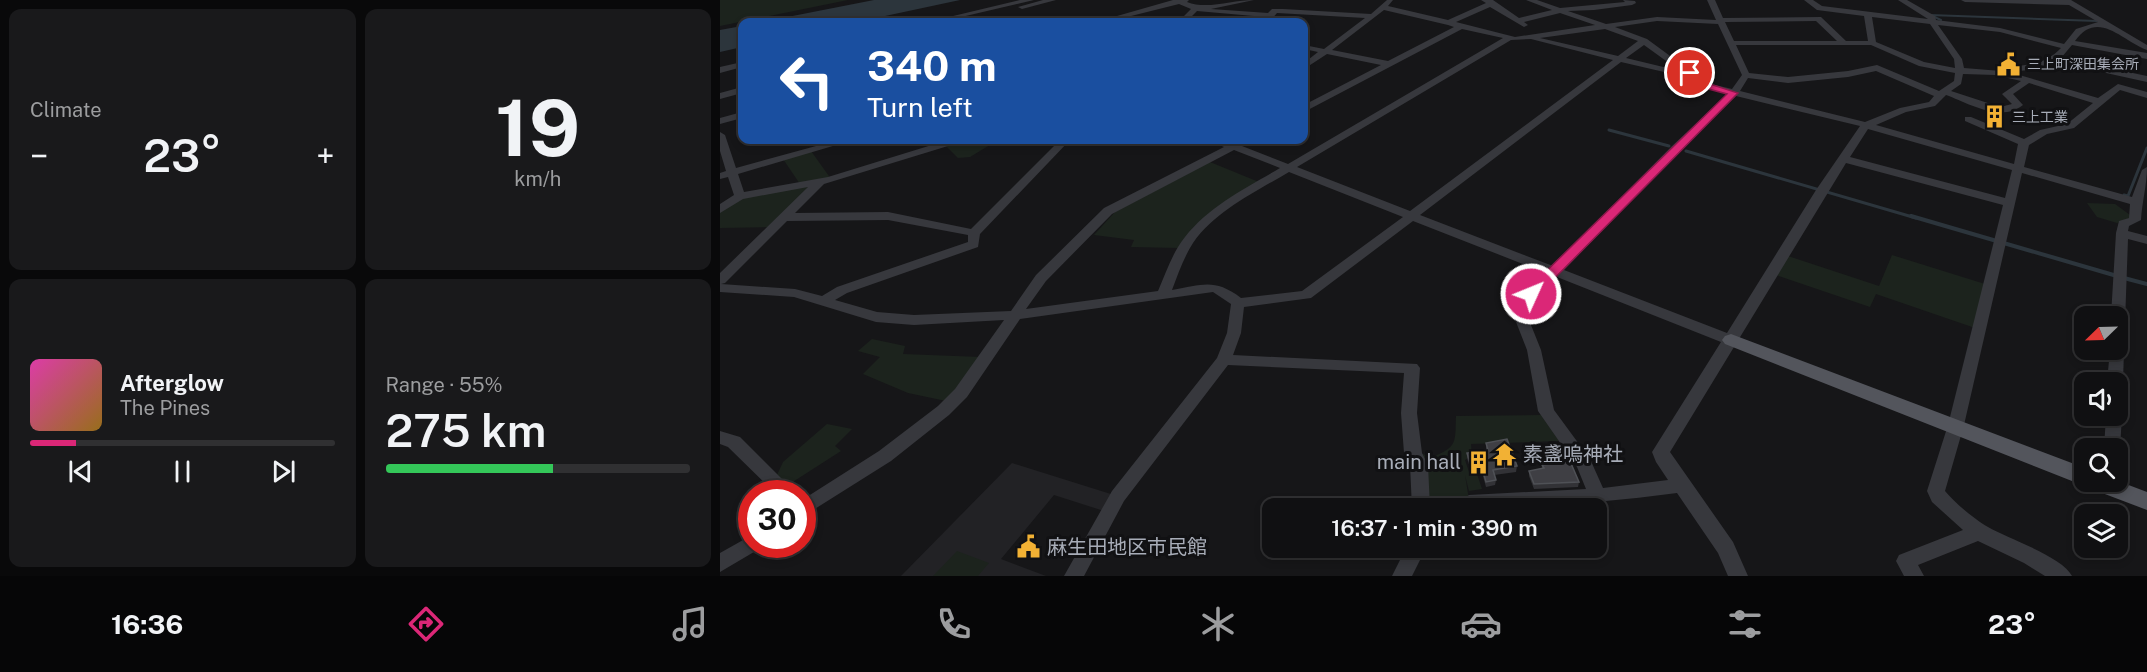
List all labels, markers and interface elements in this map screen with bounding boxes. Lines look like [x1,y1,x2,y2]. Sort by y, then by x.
text: 340 m [867,41,997,90]
icon: left [768,42,846,120]
pin [1664,47,1715,98]
public building icon: 三上町深田集会所 [1996,51,2022,77]
icon: arrive [1673,56,1706,89]
place label: 三上町深田集会所 [2027,56,2139,72]
text: 19 [495,82,580,174]
text: Turn left [867,91,973,123]
text: Climate [30,98,102,122]
building icon: 三上工業 [1981,104,2007,130]
place label: 三上工業 [2012,109,2068,125]
text: 23° [143,129,221,182]
text: − [30,137,48,175]
text: + [316,137,334,175]
text: km/h [514,167,561,191]
position arrow [1499,262,1563,326]
north arrow [2074,306,2128,360]
map controls [2074,306,2128,558]
text: Afterglow [120,370,224,396]
button: sound [2074,372,2128,426]
text: Range · 55% [386,373,503,397]
text: The Pines [120,396,210,420]
text: 275 km [386,404,547,457]
button: search [2074,438,2128,492]
temple icon: 素盞嗚神社 [1492,441,1518,467]
place label: 素盞嗚神社 [1523,442,1623,466]
building icon: main hall [1466,449,1492,475]
place label: main hall [1377,450,1461,474]
icon: previous [64,455,97,488]
icon: pause [166,455,199,488]
icon: next [267,455,300,488]
speed limit sign: 30 [738,480,816,558]
button: layers [2074,504,2128,558]
text: 16:37 · 1 min · 390 m [1331,515,1538,541]
public building icon: 麻生田地区市民館 [1016,534,1042,560]
place label: 麻生田地区市民館 [1047,535,1207,559]
icon: directions [405,603,447,645]
icon: music [669,603,711,645]
icon: phone [933,603,975,645]
icon: climate [1197,603,1239,645]
icon: car [1460,603,1502,645]
icon: filters [1724,603,1766,645]
text: 16:36 [111,608,183,640]
text: 23° [1988,608,2036,640]

